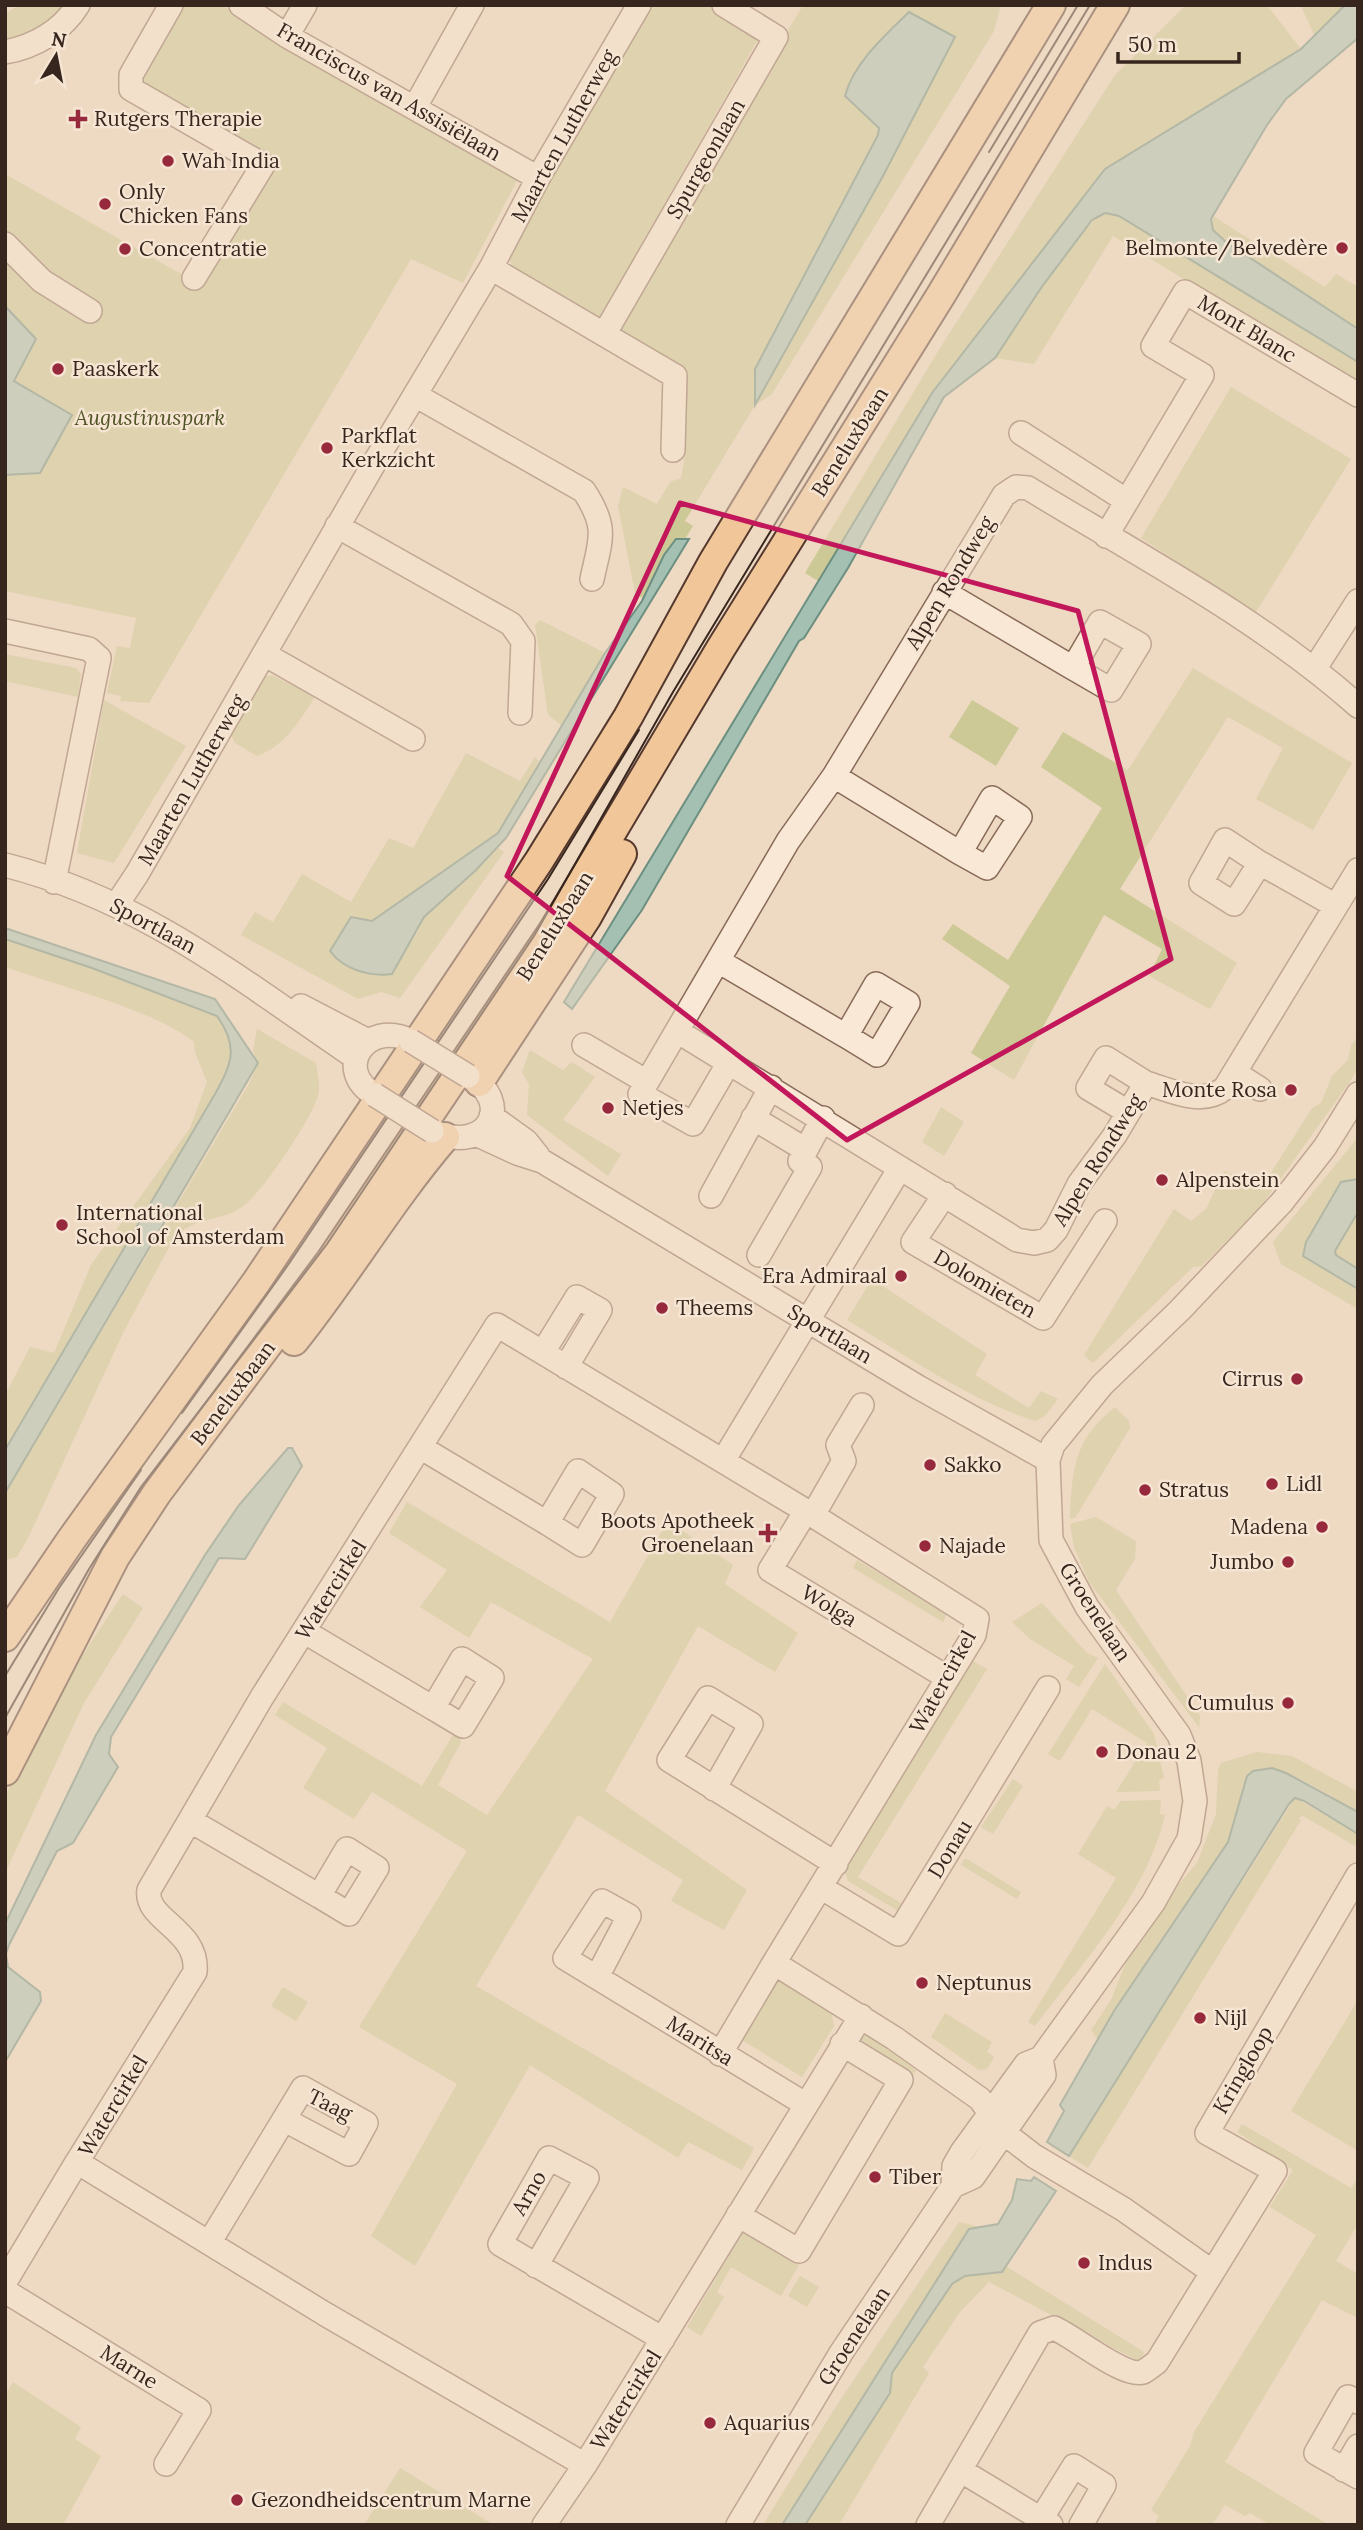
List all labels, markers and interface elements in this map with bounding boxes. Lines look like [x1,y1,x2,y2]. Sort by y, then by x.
street label: Franciscus van Assisiëlaan [272,16,507,167]
north arrow [21,21,91,91]
scale bar [1118,21,1239,65]
text: N [50,26,69,52]
text: 50 m [1128,31,1177,58]
street label: Maarten Lutherweg [505,44,622,227]
street label: Spurgeonlaan [660,94,751,223]
place label: Rutgers Therapie [94,105,262,132]
marker: Rutgers Therapie [68,109,88,129]
place label: Wah India [182,147,280,174]
marker: Wah India [160,153,176,169]
place label: Only Chicken Fans [119,178,248,229]
marker: Only Chicken Fans [97,196,113,212]
place label: Belmonte/Belvedère [1125,234,1328,261]
place label: Concentratie [139,235,267,262]
marker: Belmonte/Belvedère [1334,240,1350,256]
marker: Concentratie [117,241,133,257]
street label: Mont Blanc [1193,288,1302,369]
place label: Paaskerk [72,355,159,382]
marker: Paaskerk [50,361,66,377]
street label: Beneluxbaan [805,382,894,502]
park label: Augustinuspark [74,404,225,431]
place label: Parkflat Kerkzicht [341,422,436,473]
marker: Parkflat Kerkzicht [319,440,335,456]
street label: Alpen Rondweg [899,511,1000,655]
street label: Maarten Lutherweg [131,689,252,870]
street label: Beneluxbaan [510,866,599,986]
street label: Sportlaan [105,892,201,960]
place label: Monte Rosa [1162,1076,1277,1103]
marker: Monte Rosa [1283,1082,1299,1098]
street label: Alpen Rondweg [1046,1088,1149,1232]
place label: Netjes [622,1094,684,1121]
marker: Netjes [600,1100,616,1116]
place label: Alpenstein [1175,1166,1280,1193]
marker: Alpenstein [1154,1172,1170,1188]
place label: International School of Amsterdam [76,1199,285,1250]
marker: International School of Amsterdam [54,1217,70,1233]
street label: Dolomieten [929,1243,1042,1324]
place label: Era Admiraal [762,1262,887,1289]
marker: Era Admiraal [893,1268,909,1284]
place label: Theems [676,1294,753,1321]
street label: Sportlaan [783,1298,878,1370]
marker: Theems [654,1300,670,1316]
street label: Beneluxbaan [184,1335,281,1451]
place label: Cirrus [1222,1365,1283,1392]
marker: Cirrus [1289,1371,1305,1387]
place label: Sakko [944,1451,1001,1478]
marker: Sakko [922,1457,938,1473]
place label: Lidl [1286,1470,1322,1497]
place label: Stratus [1159,1476,1229,1503]
marker: Lidl [1264,1476,1280,1492]
marker: Stratus [1137,1482,1153,1498]
place label: Boots Apotheek Groenelaan [600,1507,755,1558]
place label: Madena [1230,1513,1308,1540]
marker: Madena [1314,1519,1330,1535]
marker: Boots Apotheek Groenelaan [760,1525,776,1541]
place label: Najade [939,1532,1006,1559]
street label: Watercirkel [289,1534,372,1645]
marker: Najade [917,1538,933,1554]
place label: Jumbo [1209,1548,1274,1575]
marker: Jumbo [1280,1554,1296,1570]
street label: Groenelaan [1053,1557,1138,1667]
street label: Wolga [796,1578,862,1633]
street label: Watercirkel [903,1626,982,1738]
place label: Cumulus [1188,1689,1274,1716]
marker: Cumulus [1280,1695,1296,1711]
place label: Donau 2 [1116,1738,1197,1765]
marker: Donau 2 [1094,1744,1110,1760]
street label: Donau [922,1814,978,1883]
place label: Neptunus [936,1969,1031,1996]
marker: Neptunus [914,1975,930,1991]
place label: Nijl [1214,2004,1247,2031]
street label: Maritsa [662,2009,739,2072]
marker: Nijl [1192,2010,1208,2026]
street label: Kringloop [1207,2021,1279,2119]
street label: Watercirkel [72,2050,153,2161]
street label: Taag [304,2082,357,2127]
place label: Tiber [889,2163,941,2190]
street label: Arno [505,2166,552,2221]
marker: Tiber [867,2169,883,2185]
place label: Indus [1098,2249,1152,2276]
marker: Indus [1076,2255,1092,2271]
street label: Groenelaan [812,2281,896,2390]
street label: Marne [95,2338,163,2395]
street label: Watercirkel [584,2344,667,2455]
place label: Aquarius [723,2409,810,2436]
marker: Aquarius [702,2415,718,2431]
place label: Gezondheidscentrum Marne [251,2486,531,2513]
marker: Gezondheidscentrum Marne [229,2492,245,2508]

